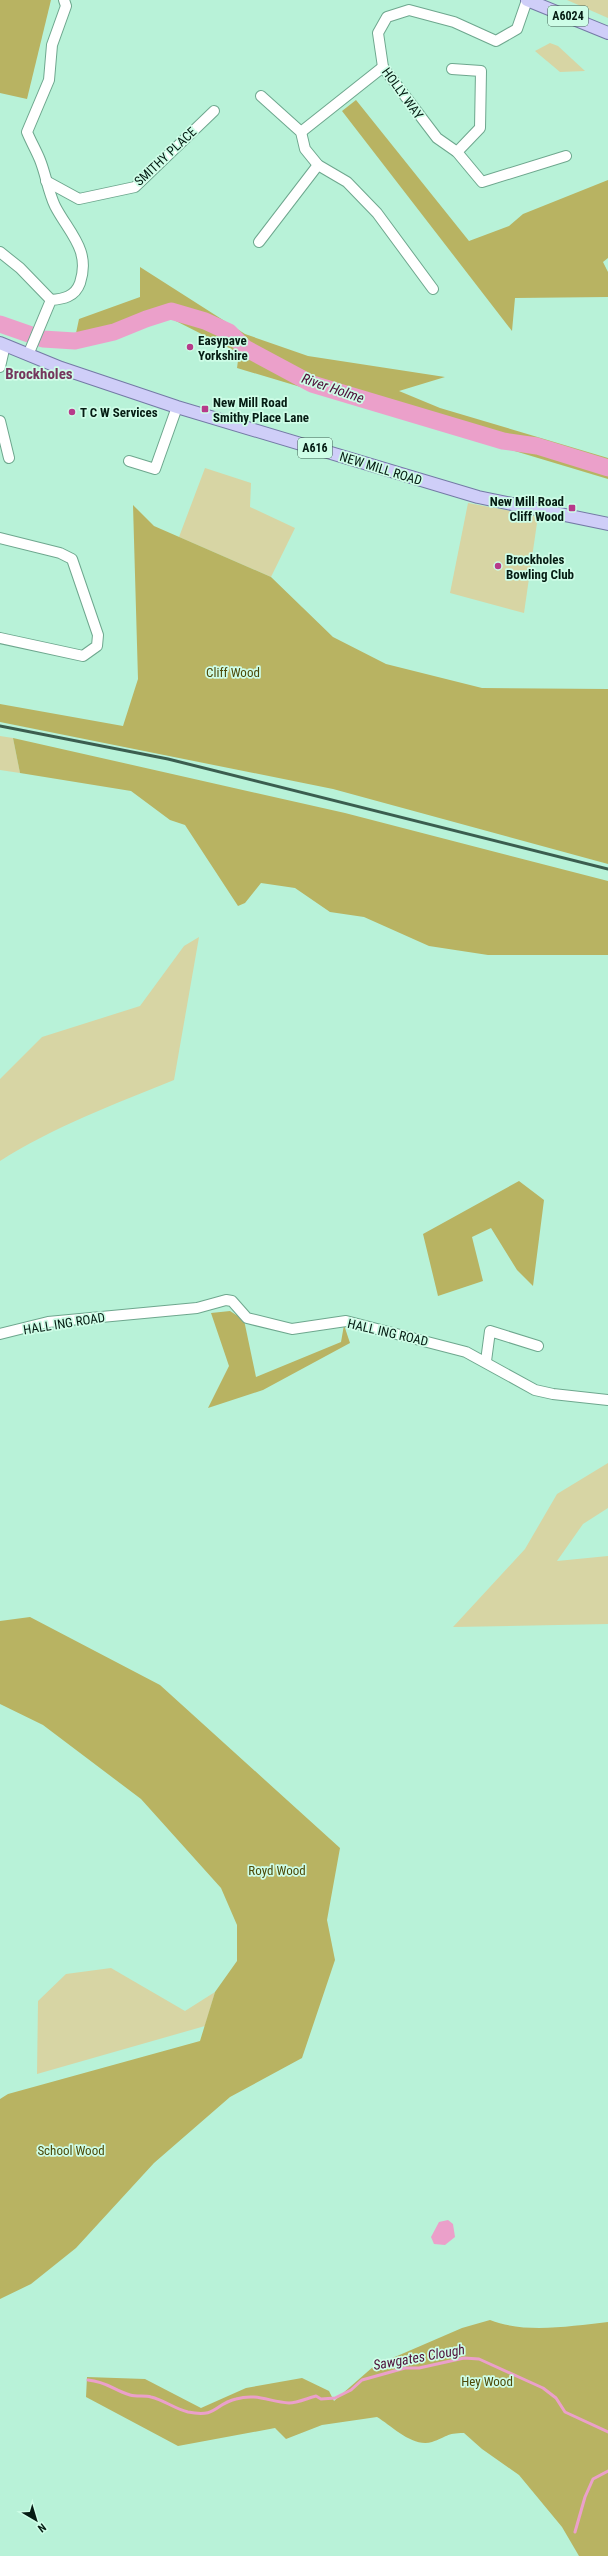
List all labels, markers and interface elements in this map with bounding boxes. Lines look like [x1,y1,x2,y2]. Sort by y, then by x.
road number: A6024 [548,6,588,26]
street label: HOLLY WAY [379,65,426,122]
street label: SMITHY PLACE [131,124,199,189]
place label: Easypave Yorkshire [198,333,248,363]
marker: Easypave Yorkshire [185,342,195,352]
district label: Brockholes [5,365,73,383]
water label: River Holme [300,370,366,406]
place label: New Mill Road Smithy Place Lane [213,395,309,425]
marker: New Mill Road Smithy Place Lane [200,404,210,414]
place label: T C W Services [80,405,158,420]
marker: T C W Services [67,407,77,417]
road number: A616 [298,438,332,458]
street label: NEW MILL ROAD [338,449,424,488]
place label: New Mill Road Cliff Wood [490,494,564,524]
marker: New Mill Road Cliff Wood [567,503,577,513]
place label: Brockholes Bowling Club [506,552,574,582]
marker: Brockholes Bowling Club [493,561,503,571]
park label: Cliff Wood [206,665,260,680]
street label: HALL ING ROAD [22,1310,106,1337]
street label: HALL ING ROAD [346,1316,430,1349]
park label: Royd Wood [248,1863,306,1878]
park label: School Wood [37,2143,105,2158]
water label: Sawgates Clough [372,2341,466,2373]
park label: Hey Wood [461,2374,513,2389]
north arrow [16,2500,56,2540]
text: N [35,2520,49,2535]

